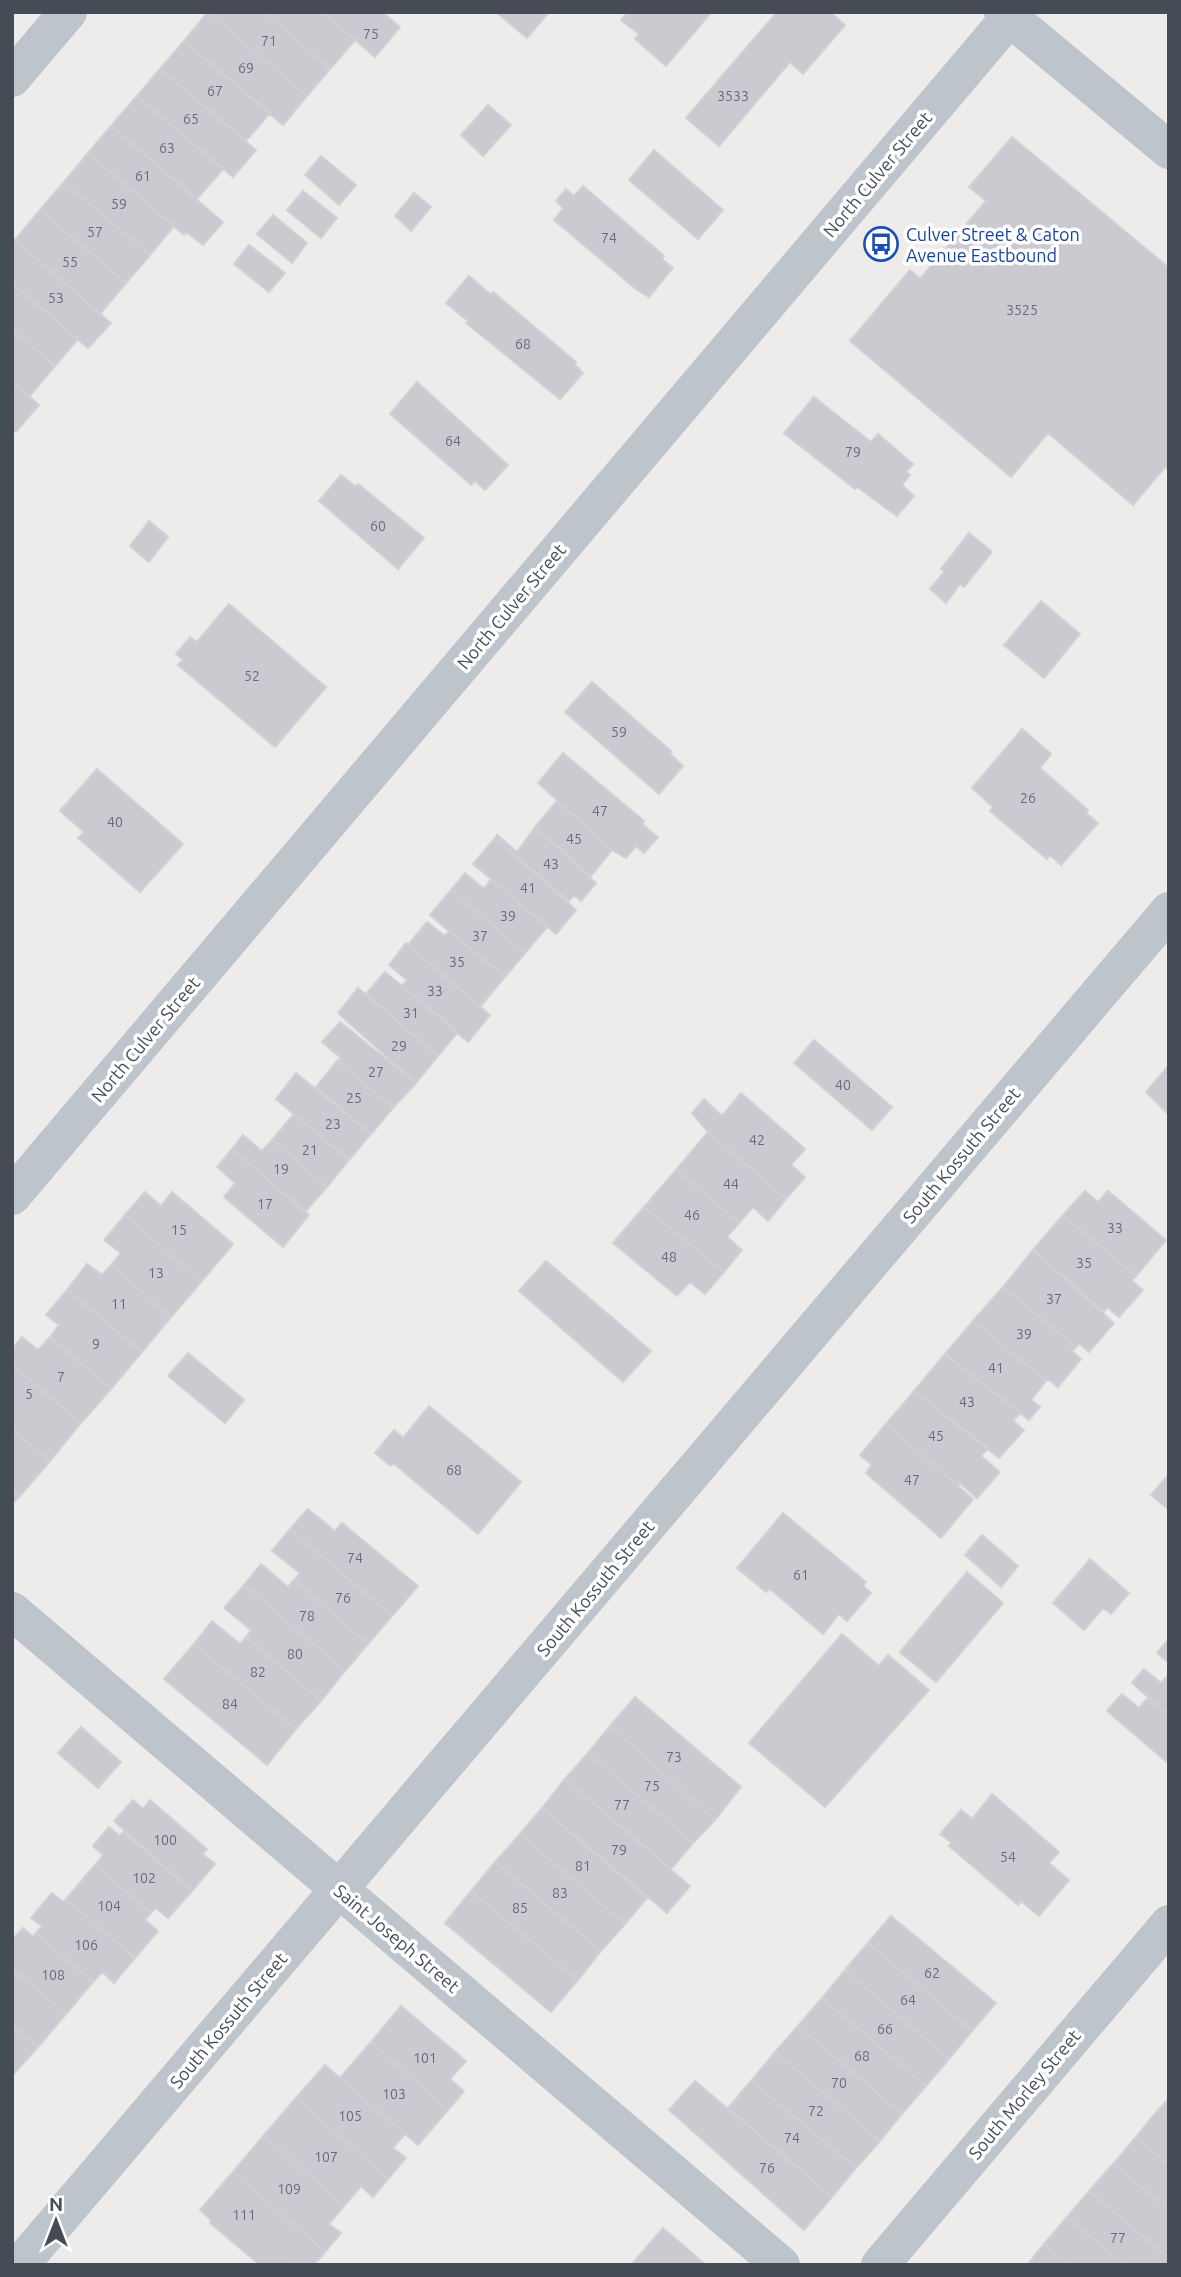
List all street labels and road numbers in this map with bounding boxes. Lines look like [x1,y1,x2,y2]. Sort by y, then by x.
street label: North Culver Street [819,107,935,241]
street label: North Culver Street [453,539,569,673]
street label: North Culver Street [87,972,203,1106]
street label: South Kossuth Street [899,1083,1023,1227]
street label: South Kossuth Street [533,1516,657,1660]
street label: Saint Joseph Street [330,1880,464,1996]
street label: South Kossuth Street [166,1948,290,2092]
street label: South Morley Street [964,2025,1084,2163]

